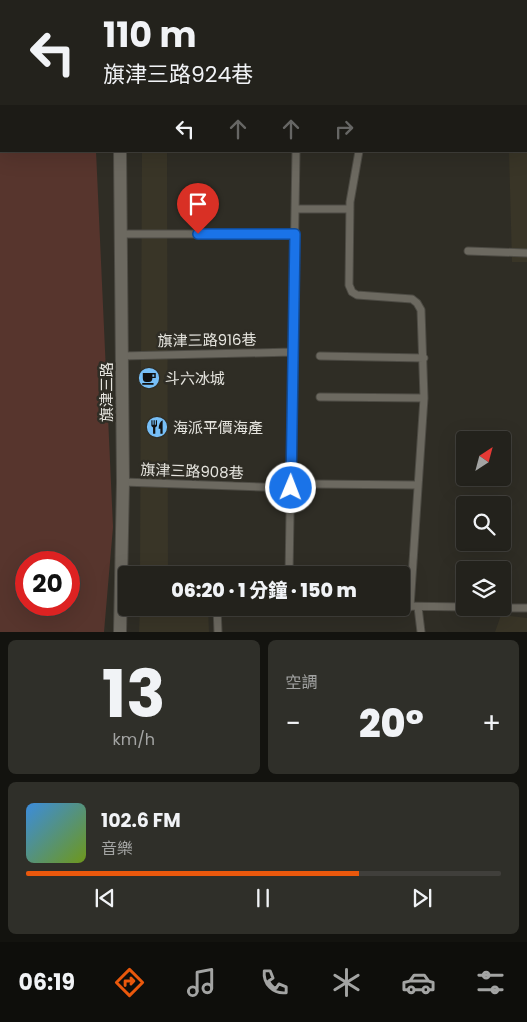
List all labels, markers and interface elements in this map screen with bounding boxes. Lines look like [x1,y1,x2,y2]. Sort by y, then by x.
text: 110 m [103,10,197,59]
icon: left [20,20,85,85]
text: 旗津三路924巷 [103,59,253,90]
icon: left [171,115,199,143]
icon: ahead [224,115,252,143]
icon: ahead [277,115,305,143]
icon: right [330,115,358,143]
pin [177,183,219,234]
icon: arrive [184,190,212,218]
street label: 旗津三路916巷 [157,329,257,351]
street label: 旗津三路 [96,362,117,422]
cafe icon: 斗六冰城 [137,366,161,390]
place label: 斗六冰城 [165,368,225,389]
restaurant icon: 海派平價海產 [145,415,169,439]
place label: 海派平價海產 [173,417,263,438]
north arrow [456,431,511,486]
map controls [456,431,511,616]
street label: 旗津三路908巷 [140,459,244,483]
position arrow [264,461,316,513]
button: search [456,496,511,551]
speed limit sign: 20 [15,551,80,616]
button: layers [456,561,511,616]
text: 06:20 · 1 分鐘 · 150 m [171,577,357,604]
text: 13 [102,649,166,740]
text: 空調 [286,671,318,694]
text: 20° [359,697,424,750]
text: − [286,704,301,743]
text: + [482,704,501,743]
text: km/h [112,728,155,751]
text: 102.6 FM [101,807,181,834]
text: 音樂 [101,837,133,860]
icon: previous [91,884,119,912]
icon: pause [249,884,277,912]
icon: next [408,884,436,912]
icon: directions [112,965,147,1000]
icon: music [184,965,219,1000]
icon: phone [257,965,292,1000]
icon: climate [329,965,364,1000]
icon: car [401,965,436,1000]
icon: filters [473,965,508,1000]
text: 06:19 [19,967,75,998]

